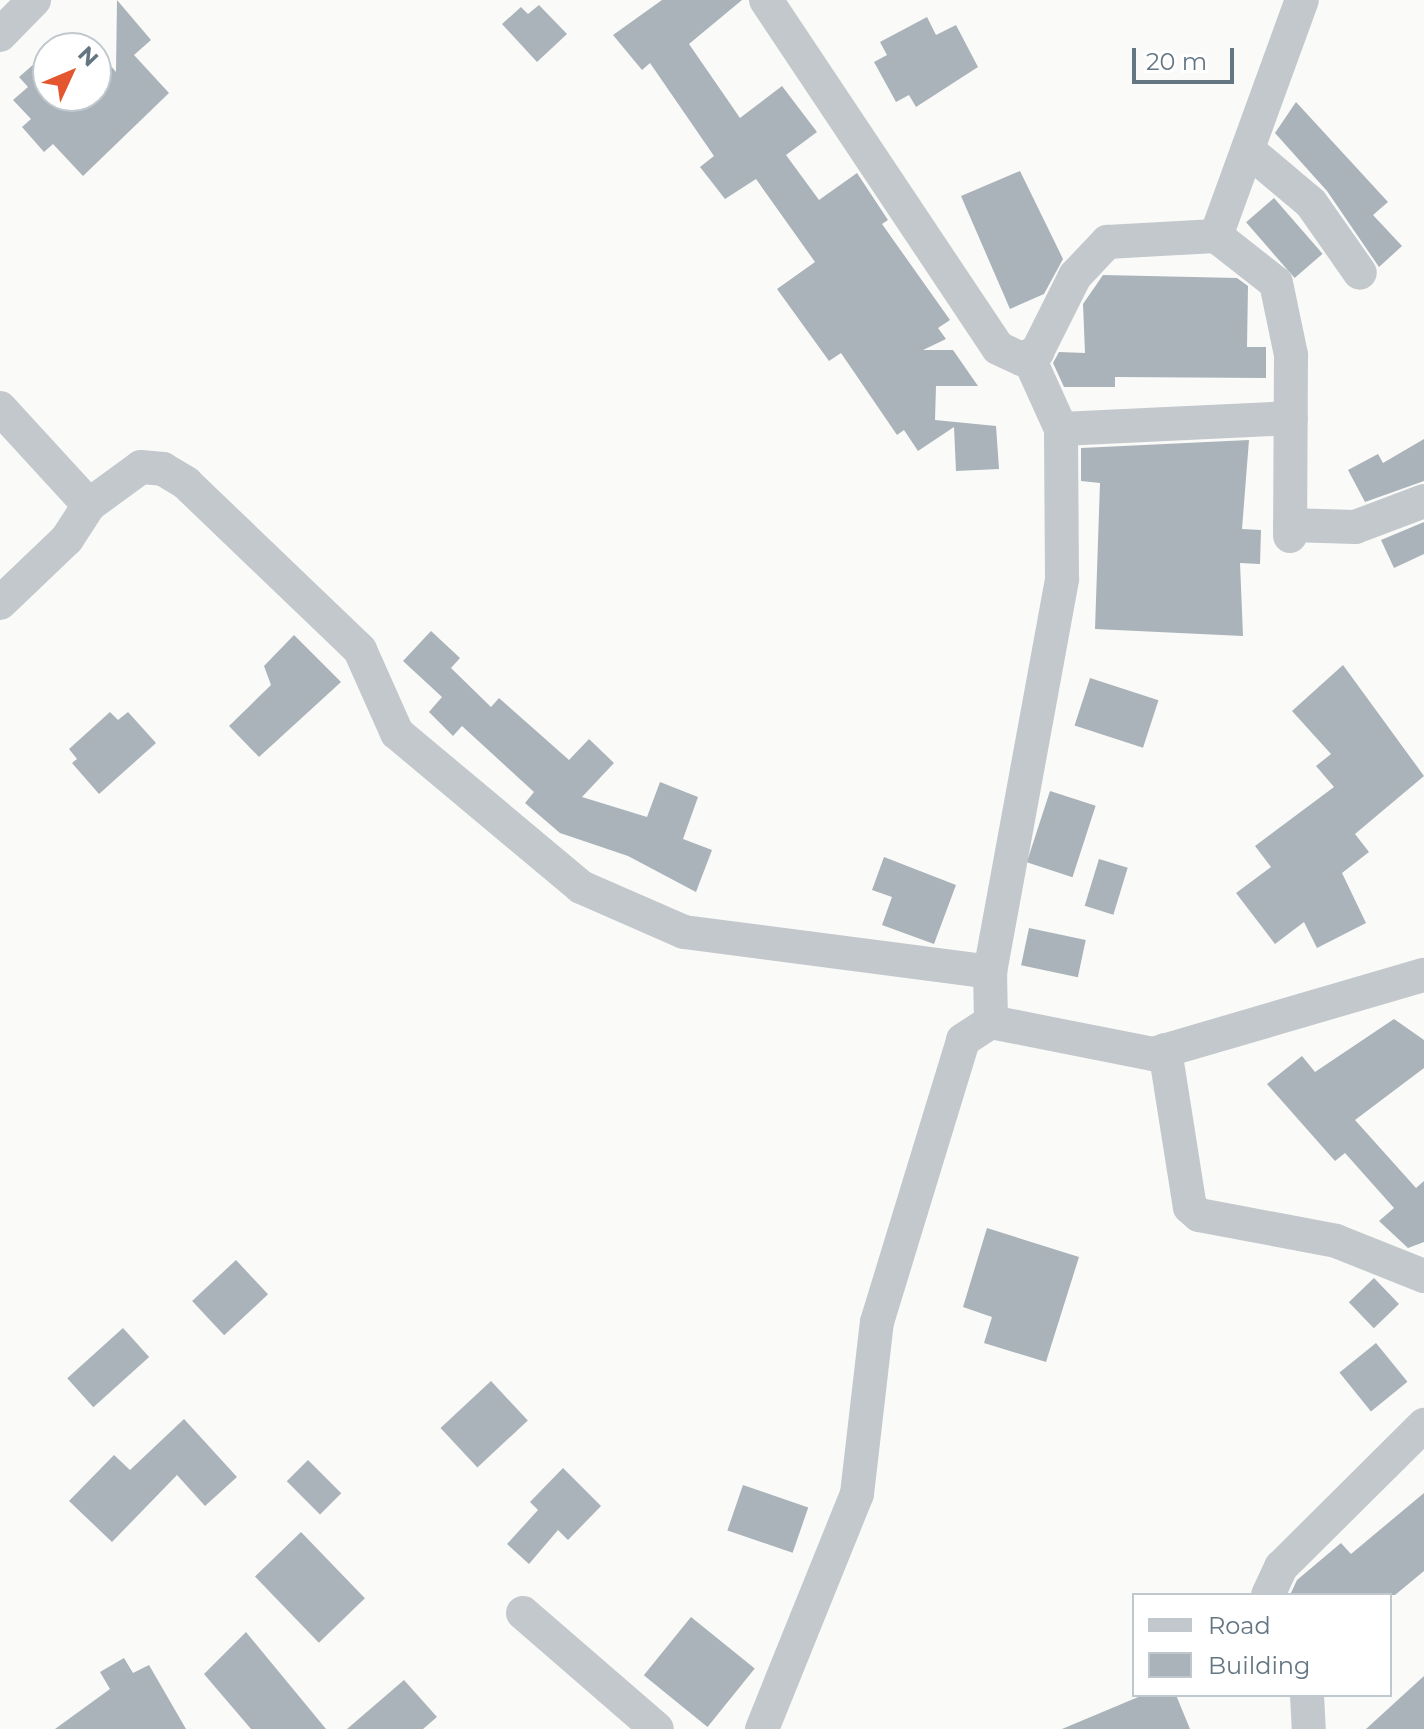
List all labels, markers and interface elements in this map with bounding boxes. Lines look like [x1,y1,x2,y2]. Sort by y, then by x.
north arrow [32,32,112,112]
scale bar [1136,32,1238,82]
text: N [72,41,104,72]
text: 20 m [1146,47,1207,76]
legend [1132,1593,1392,1697]
text: Road [1208,1611,1271,1640]
text: Building [1208,1651,1311,1680]

